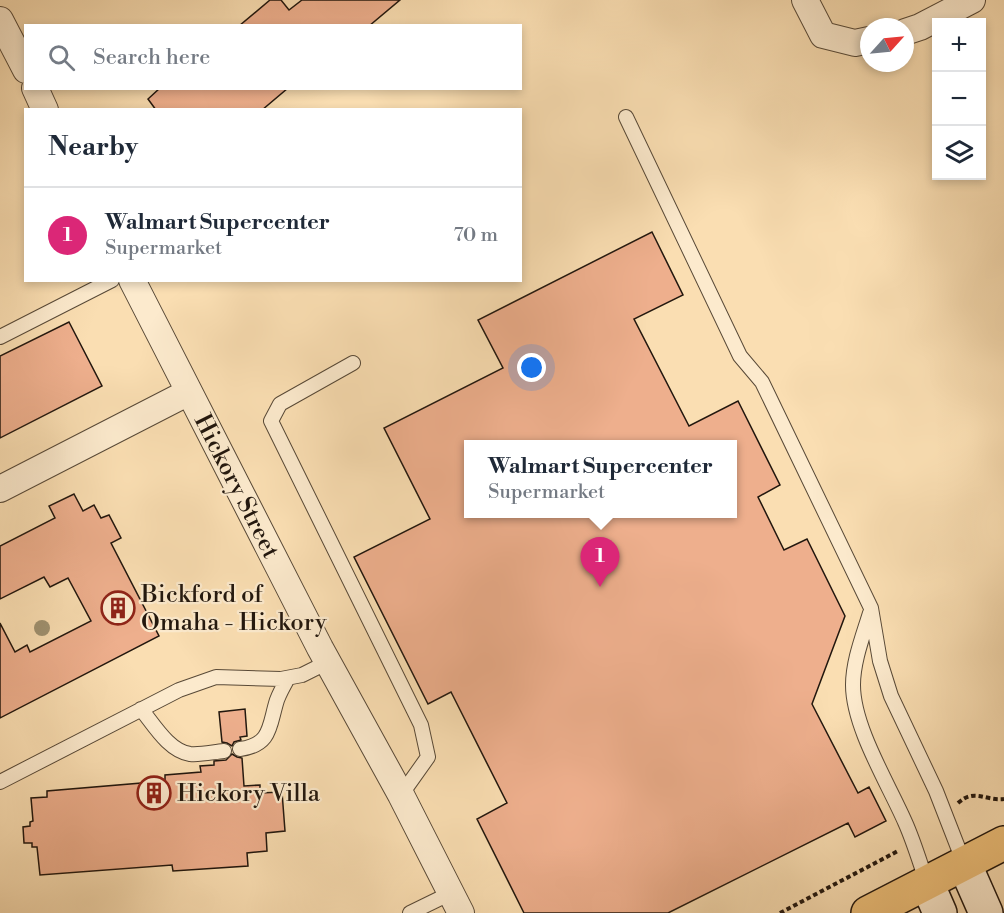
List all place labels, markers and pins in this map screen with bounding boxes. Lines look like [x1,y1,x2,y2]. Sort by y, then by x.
pin: 1 [580,538,620,587]
place label: Bickford of Omaha - Hickory [140,580,327,638]
building icon: Bickford of Omaha - Hickory [100,590,136,626]
building icon: Hickory Villa [136,775,172,811]
place label: Hickory Villa [177,779,321,809]

